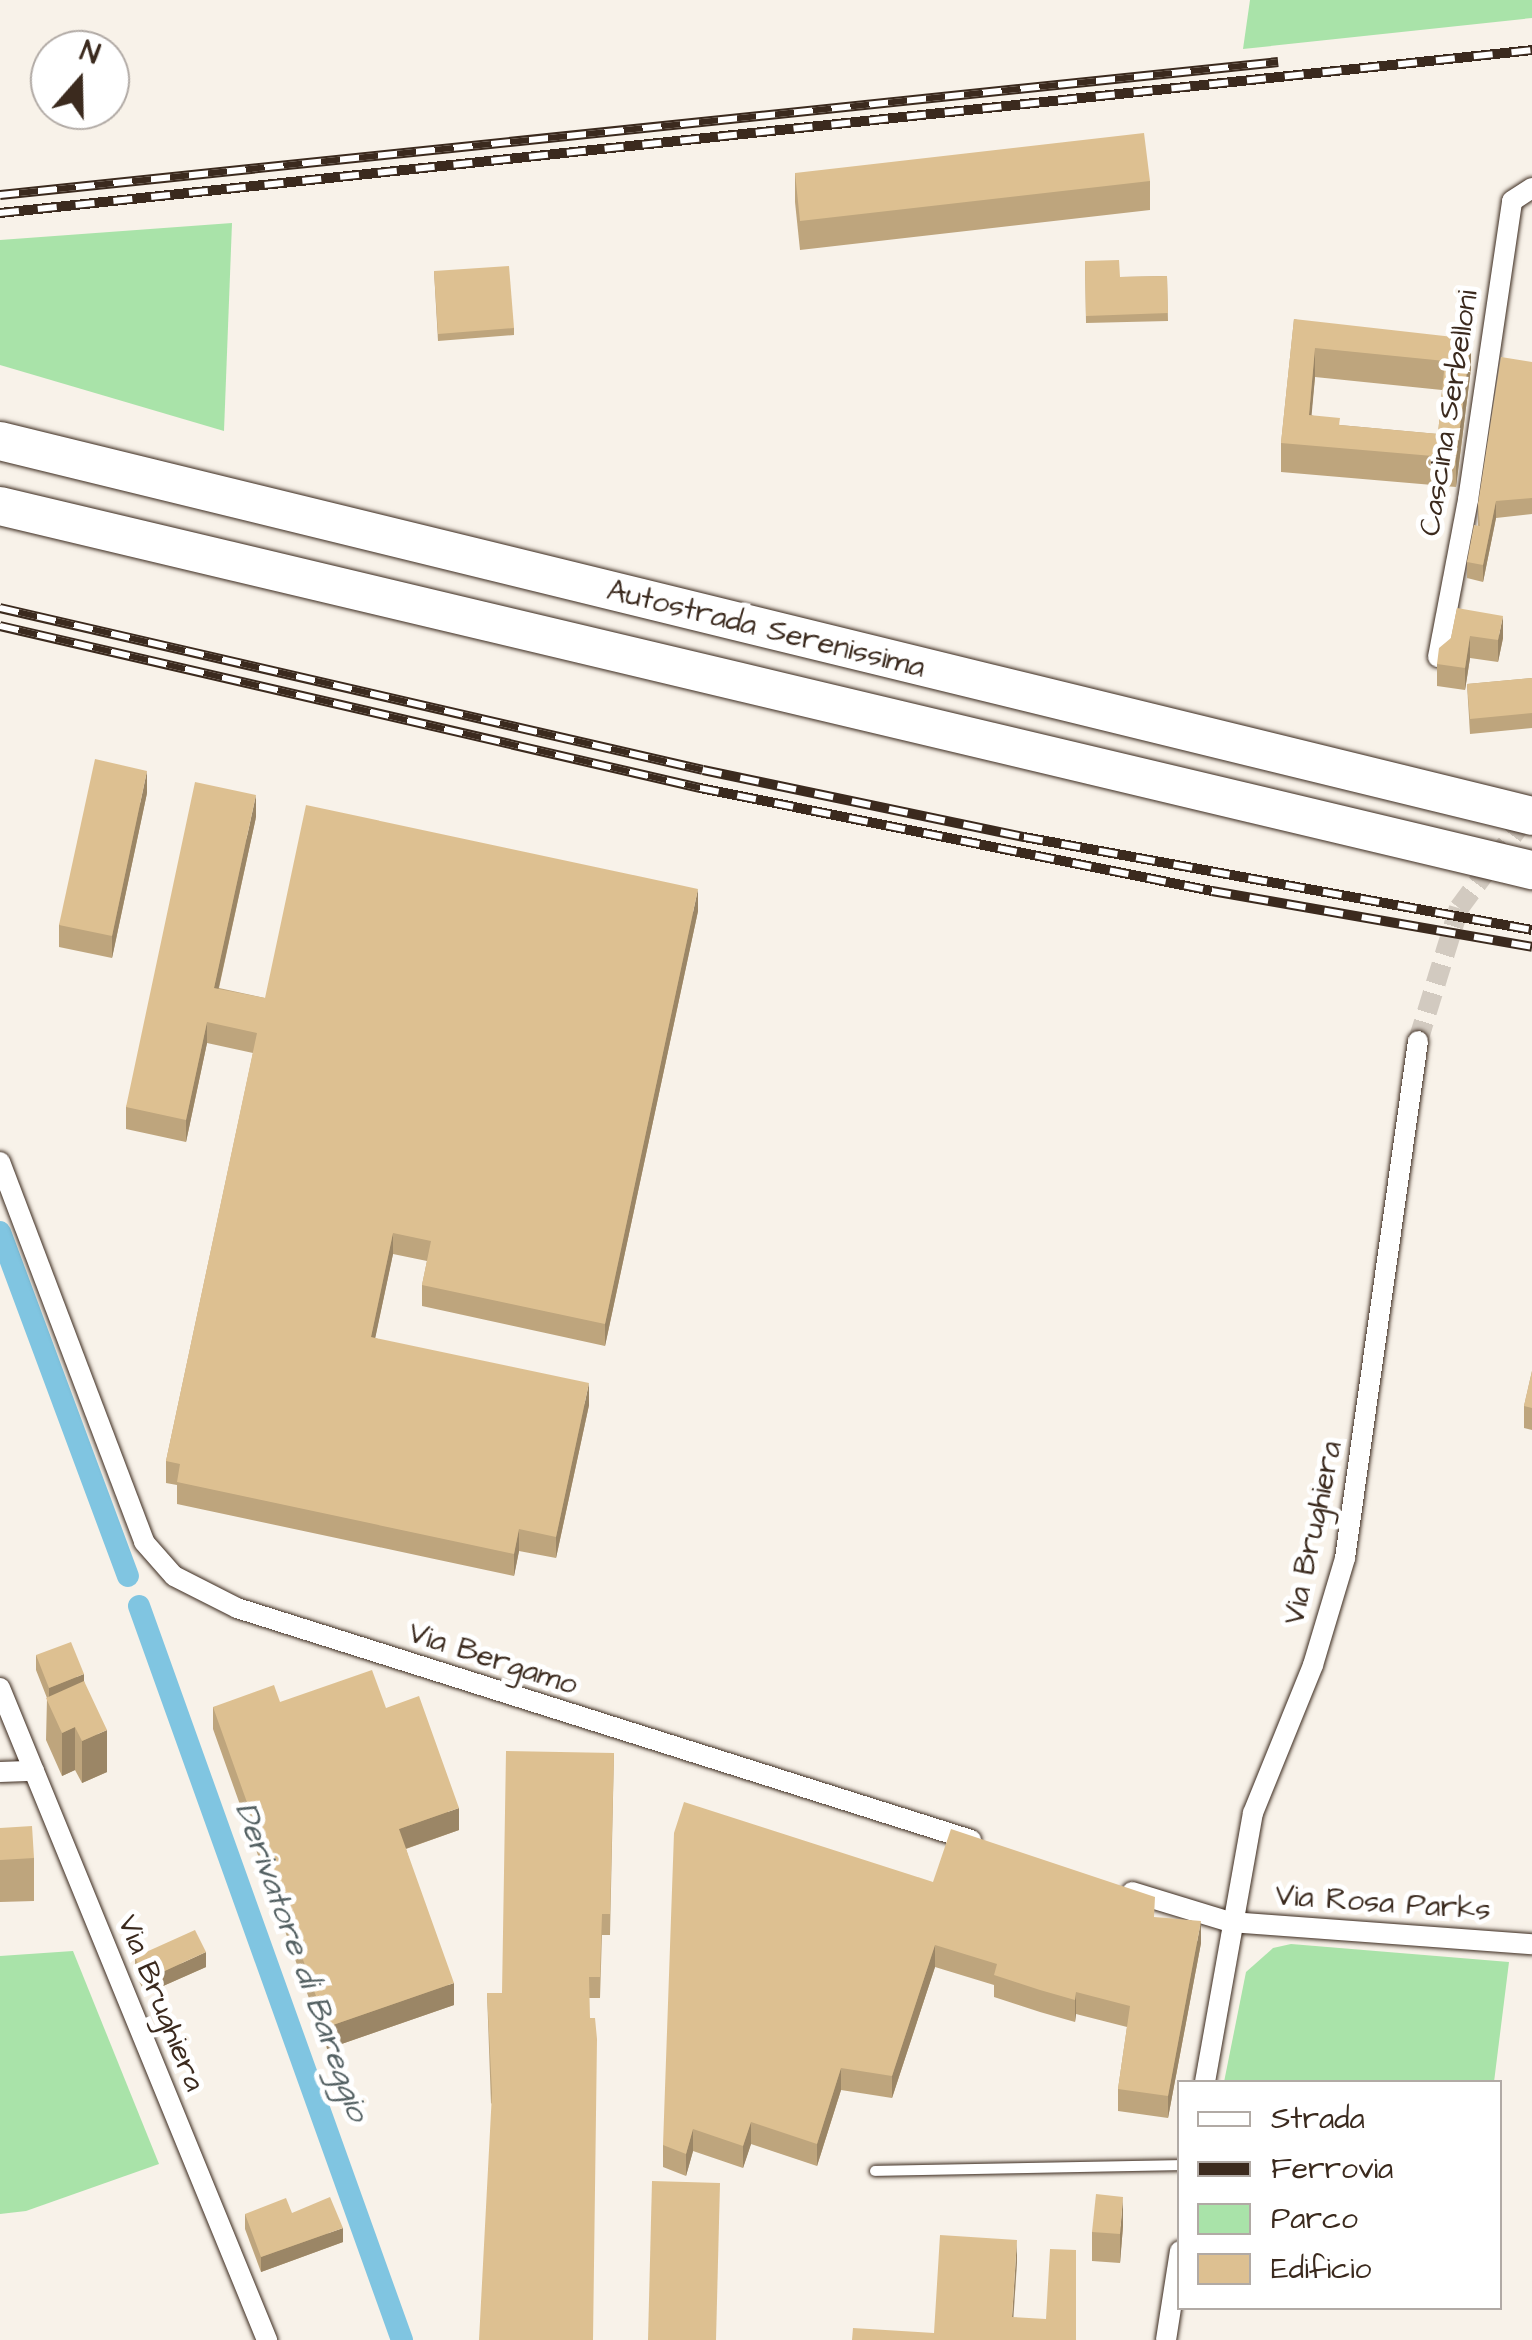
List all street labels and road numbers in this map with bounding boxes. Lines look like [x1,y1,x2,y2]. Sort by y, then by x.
street label: Cascina Serbelloni [1412,288,1486,538]
street label: Autostrada Serenissima [603,572,929,686]
street label: Via Brughiera [1276,1438,1350,1628]
street label: Via Bergamo [404,1615,582,1703]
street label: Via Rosa Parks [1274,1878,1492,1928]
street label: Via Brughiera [109,1910,213,2096]

